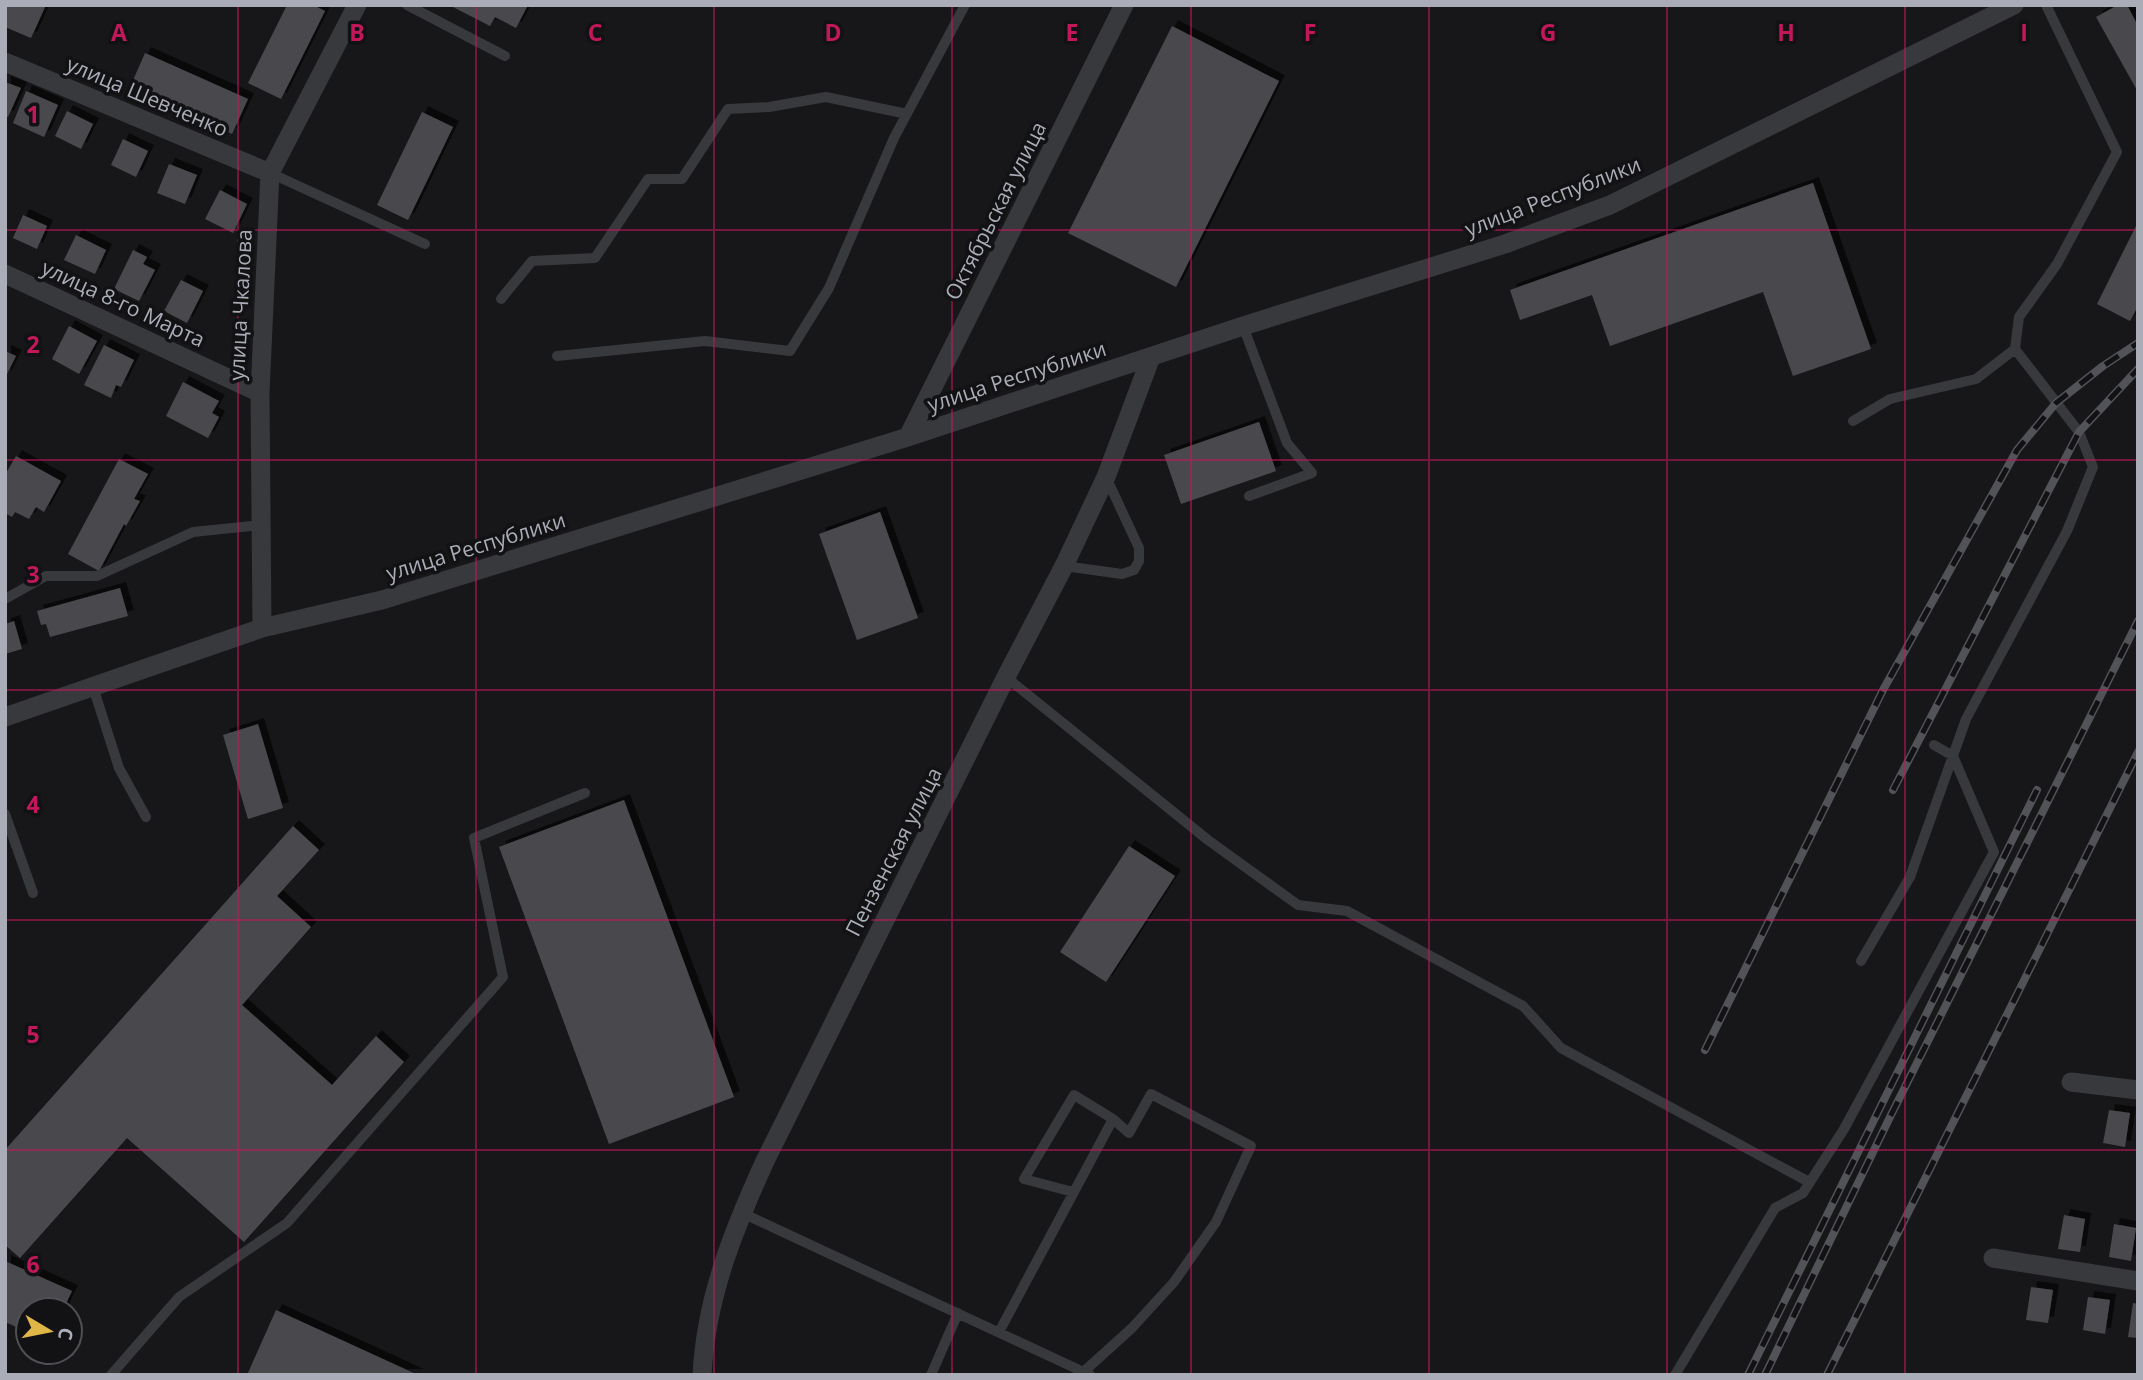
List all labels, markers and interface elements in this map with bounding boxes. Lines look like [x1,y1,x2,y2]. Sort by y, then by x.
text: A [111,16,127,48]
text: B [349,16,365,48]
text: C [588,16,602,48]
text: D [824,16,842,48]
text: E [1066,16,1078,48]
text: F [1304,16,1316,48]
text: G [1540,16,1556,48]
text: H [1777,16,1795,48]
text: I [2020,16,2028,48]
street label: улица Шевченко [62,49,232,143]
text: 1 [26,98,40,130]
street label: Октябрьская улица [938,117,1052,305]
street label: улица Республики [1461,150,1645,243]
street label: улица Чкалова [222,229,258,381]
street label: улица 8-го Марта [37,253,210,353]
text: 2 [26,328,40,360]
street label: улица Республики [924,334,1110,418]
street label: улица Республики [383,505,569,587]
text: 3 [26,558,40,590]
street label: Пензенская улица [838,762,948,941]
text: 4 [26,788,40,820]
text: 5 [26,1018,40,1050]
text: 6 [26,1248,40,1280]
north arrow [14,1296,84,1366]
text: С [52,1326,80,1342]

